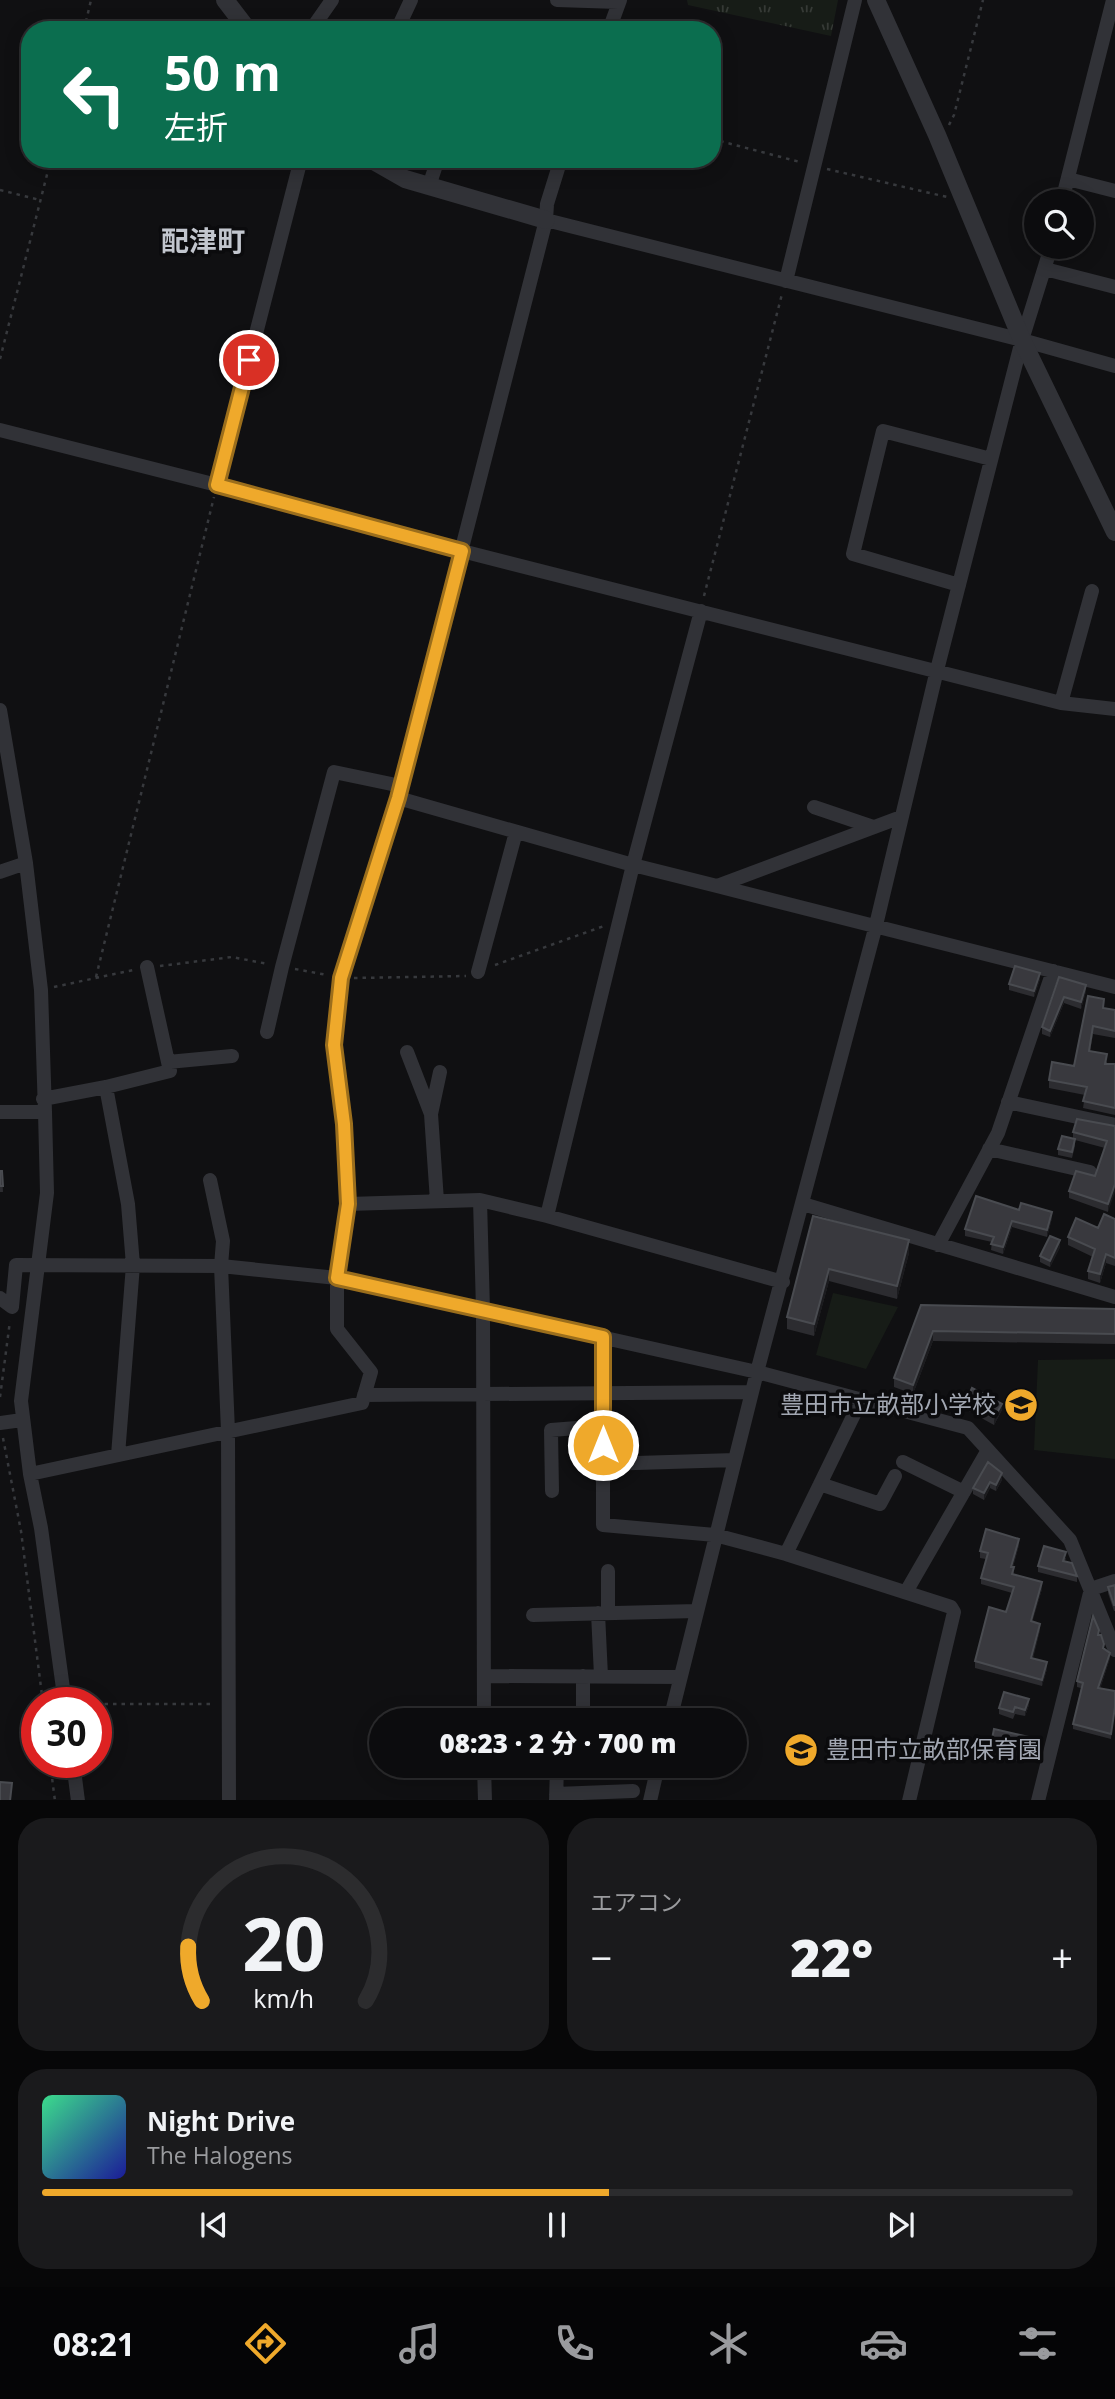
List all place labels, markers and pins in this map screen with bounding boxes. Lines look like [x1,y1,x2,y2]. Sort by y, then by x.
pin [219,330,279,390]
school or university icon: 豊田市立畝部小学校 [1002,1386,1040,1424]
place label: 豊田市立畝部小学校 [780,1387,996,1420]
school or university icon: 豊田市立畝部保育園 [782,1731,820,1769]
place label: 豊田市立畝部保育園 [826,1732,1042,1765]

